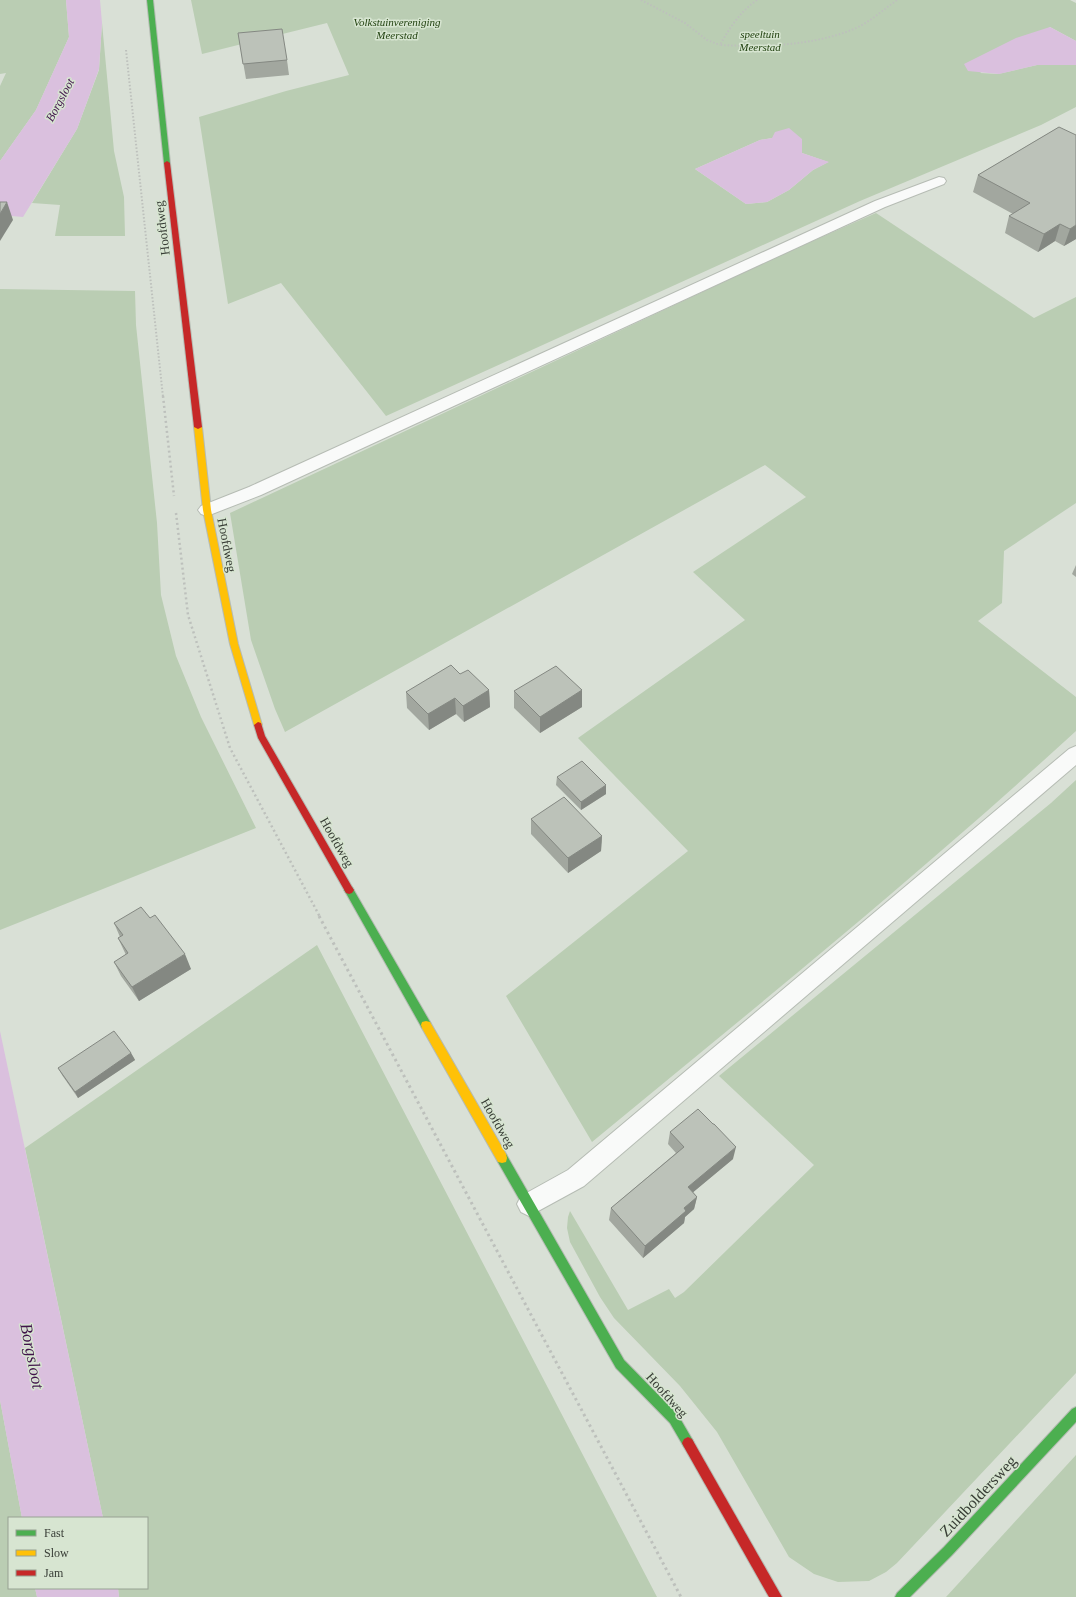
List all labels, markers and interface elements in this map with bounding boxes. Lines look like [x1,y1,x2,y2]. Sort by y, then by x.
park label: Volkstuinvereniging Meerstad [354,16,441,41]
park label: speeltuin Meerstad [738,28,781,53]
water label: Borgsloot [43,75,77,124]
street label: Hoofdweg [151,199,173,256]
street label: Hoofdweg [214,517,240,574]
street label: Hoofdweg [317,814,357,870]
street label: Hoofdweg [478,1095,518,1151]
water label: Borgsloot [16,1322,48,1392]
street label: Hoofdweg [643,1370,691,1421]
street label: Zuidboldersweg [936,1452,1020,1541]
legend [8,1517,148,1589]
text: Fast [44,1526,65,1540]
text: Slow [44,1546,69,1560]
text: Jam [44,1566,64,1580]

